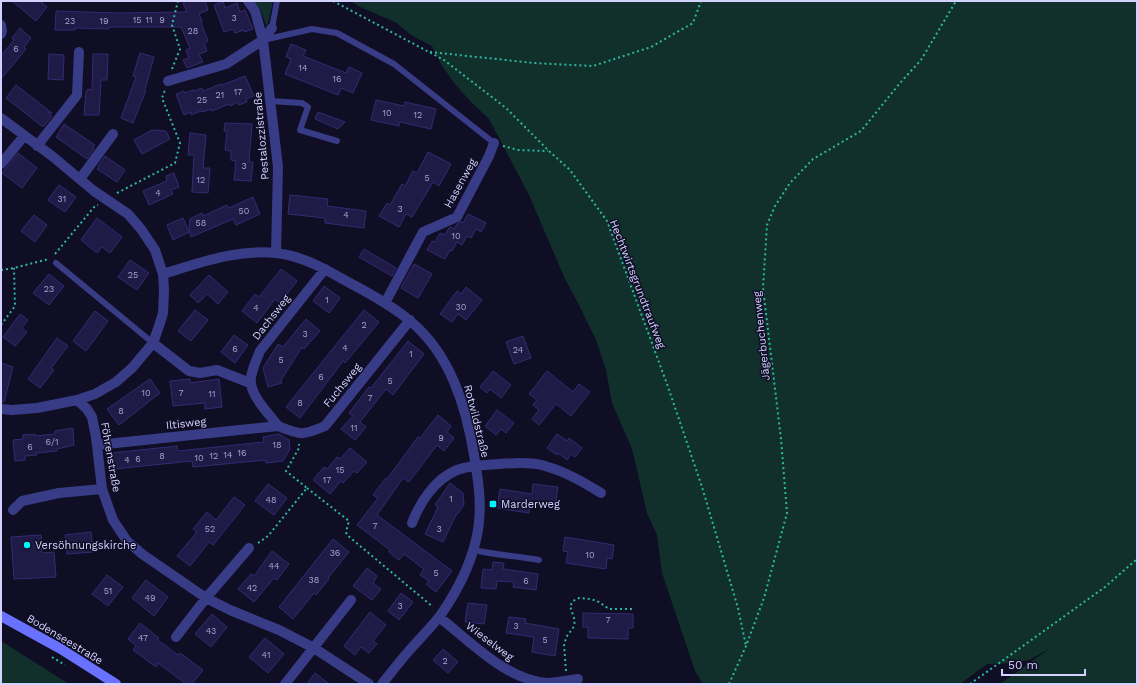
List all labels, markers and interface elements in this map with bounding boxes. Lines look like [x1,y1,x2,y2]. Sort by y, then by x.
house number: 3 [231,13,237,23]
house number: 15 [133,15,141,25]
house number: 11 [145,15,153,25]
house number: 9 [159,15,165,25]
house number: 23 [65,16,75,26]
house number: 19 [99,16,109,26]
house number: 28 [188,26,198,36]
house number: 6 [13,44,19,54]
house number: 14 [298,63,308,73]
house number: 16 [333,74,341,84]
house number: 17 [234,87,242,97]
house number: 21 [216,90,224,100]
street label: Pestalozzistraße [251,91,272,180]
house number: 25 [197,95,207,105]
house number: 10 [382,108,392,118]
house number: 12 [414,110,422,120]
street label: Hasenweg [442,156,479,210]
house number: 3 [241,161,247,171]
house number: 5 [424,173,430,183]
house number: 12 [197,175,205,185]
house number: 4 [155,188,161,198]
house number: 31 [58,194,66,204]
house number: 3 [397,204,403,214]
house number: 50 [239,206,250,216]
house number: 4 [343,210,349,220]
house number: 58 [196,218,206,228]
street label: Hechtwirtsgrundtraufweg [607,218,668,351]
house number: 10 [451,231,461,241]
house number: 25 [128,270,138,280]
house number: 23 [44,284,54,294]
street label: Jägerbuchenweg [750,290,773,381]
street label: Dachsweg [250,292,293,343]
house number: 1 [325,295,329,305]
house number: 30 [456,302,467,312]
house number: 4 [253,303,259,313]
house number: 2 [361,320,367,330]
house number: 3 [302,329,308,339]
house number: 4 [342,343,348,353]
house number: 6 [232,344,238,354]
house number: 24 [513,345,524,355]
house number: 1 [409,349,413,359]
house number: 5 [278,355,284,365]
street label: Fuchsweg [321,361,364,410]
house number: 6 [318,372,324,382]
house number: 5 [387,376,393,386]
street label: Rotwildstraße [461,383,492,459]
house number: 10 [141,388,151,398]
house number: 7 [178,388,184,398]
house number: 11 [208,389,216,399]
house number: 7 [367,393,373,403]
house number: 8 [297,398,303,408]
house number: 8 [118,406,124,416]
street label: Iltisweg [165,415,207,432]
street label: Föhrenstraße [98,421,123,493]
house number: 11 [350,423,358,433]
house number: 9 [438,433,444,443]
house number: 6/1 [46,437,58,447]
house number: 18 [272,440,282,450]
house number: 6 [27,442,33,452]
house number: 16 [238,448,246,458]
house number: 14 [223,450,233,460]
house number: 8 [159,451,165,461]
house number: 12 [210,451,218,461]
house number: 10 [194,453,204,463]
house number: 6 [135,454,141,464]
house number: 4 [124,455,130,465]
house number: 15 [336,465,344,475]
house number: 17 [323,475,331,485]
house number: 1 [449,494,453,504]
house number: 48 [265,495,277,505]
place label: Marderweg [501,498,560,511]
marker: Marderweg [488,499,498,509]
house number: 7 [372,521,378,531]
house number: 52 [205,524,215,534]
house number: 3 [436,524,442,534]
place label: Versöhnungskirche [35,539,136,552]
marker: Versöhnungskirche [22,540,32,550]
house number: 36 [330,548,340,558]
house number: 10 [585,550,595,560]
house number: 44 [269,561,280,571]
house number: 5 [433,568,439,578]
house number: 38 [309,575,319,585]
house number: 6 [523,576,529,586]
house number: 42 [247,583,257,593]
house number: 51 [104,586,112,596]
house number: 49 [144,593,156,603]
house number: 3 [397,601,403,611]
street label: Bodenseestraße [24,612,105,667]
house number: 7 [605,615,611,625]
street label: Wieselweg [463,619,516,664]
house number: 3 [513,621,519,631]
house number: 43 [206,626,216,636]
house number: 47 [138,633,148,643]
house number: 5 [542,635,548,645]
house number: 41 [262,650,270,660]
scale bar [1002,651,1085,677]
house number: 2 [442,656,448,666]
text: 50 m [1008,658,1038,672]

